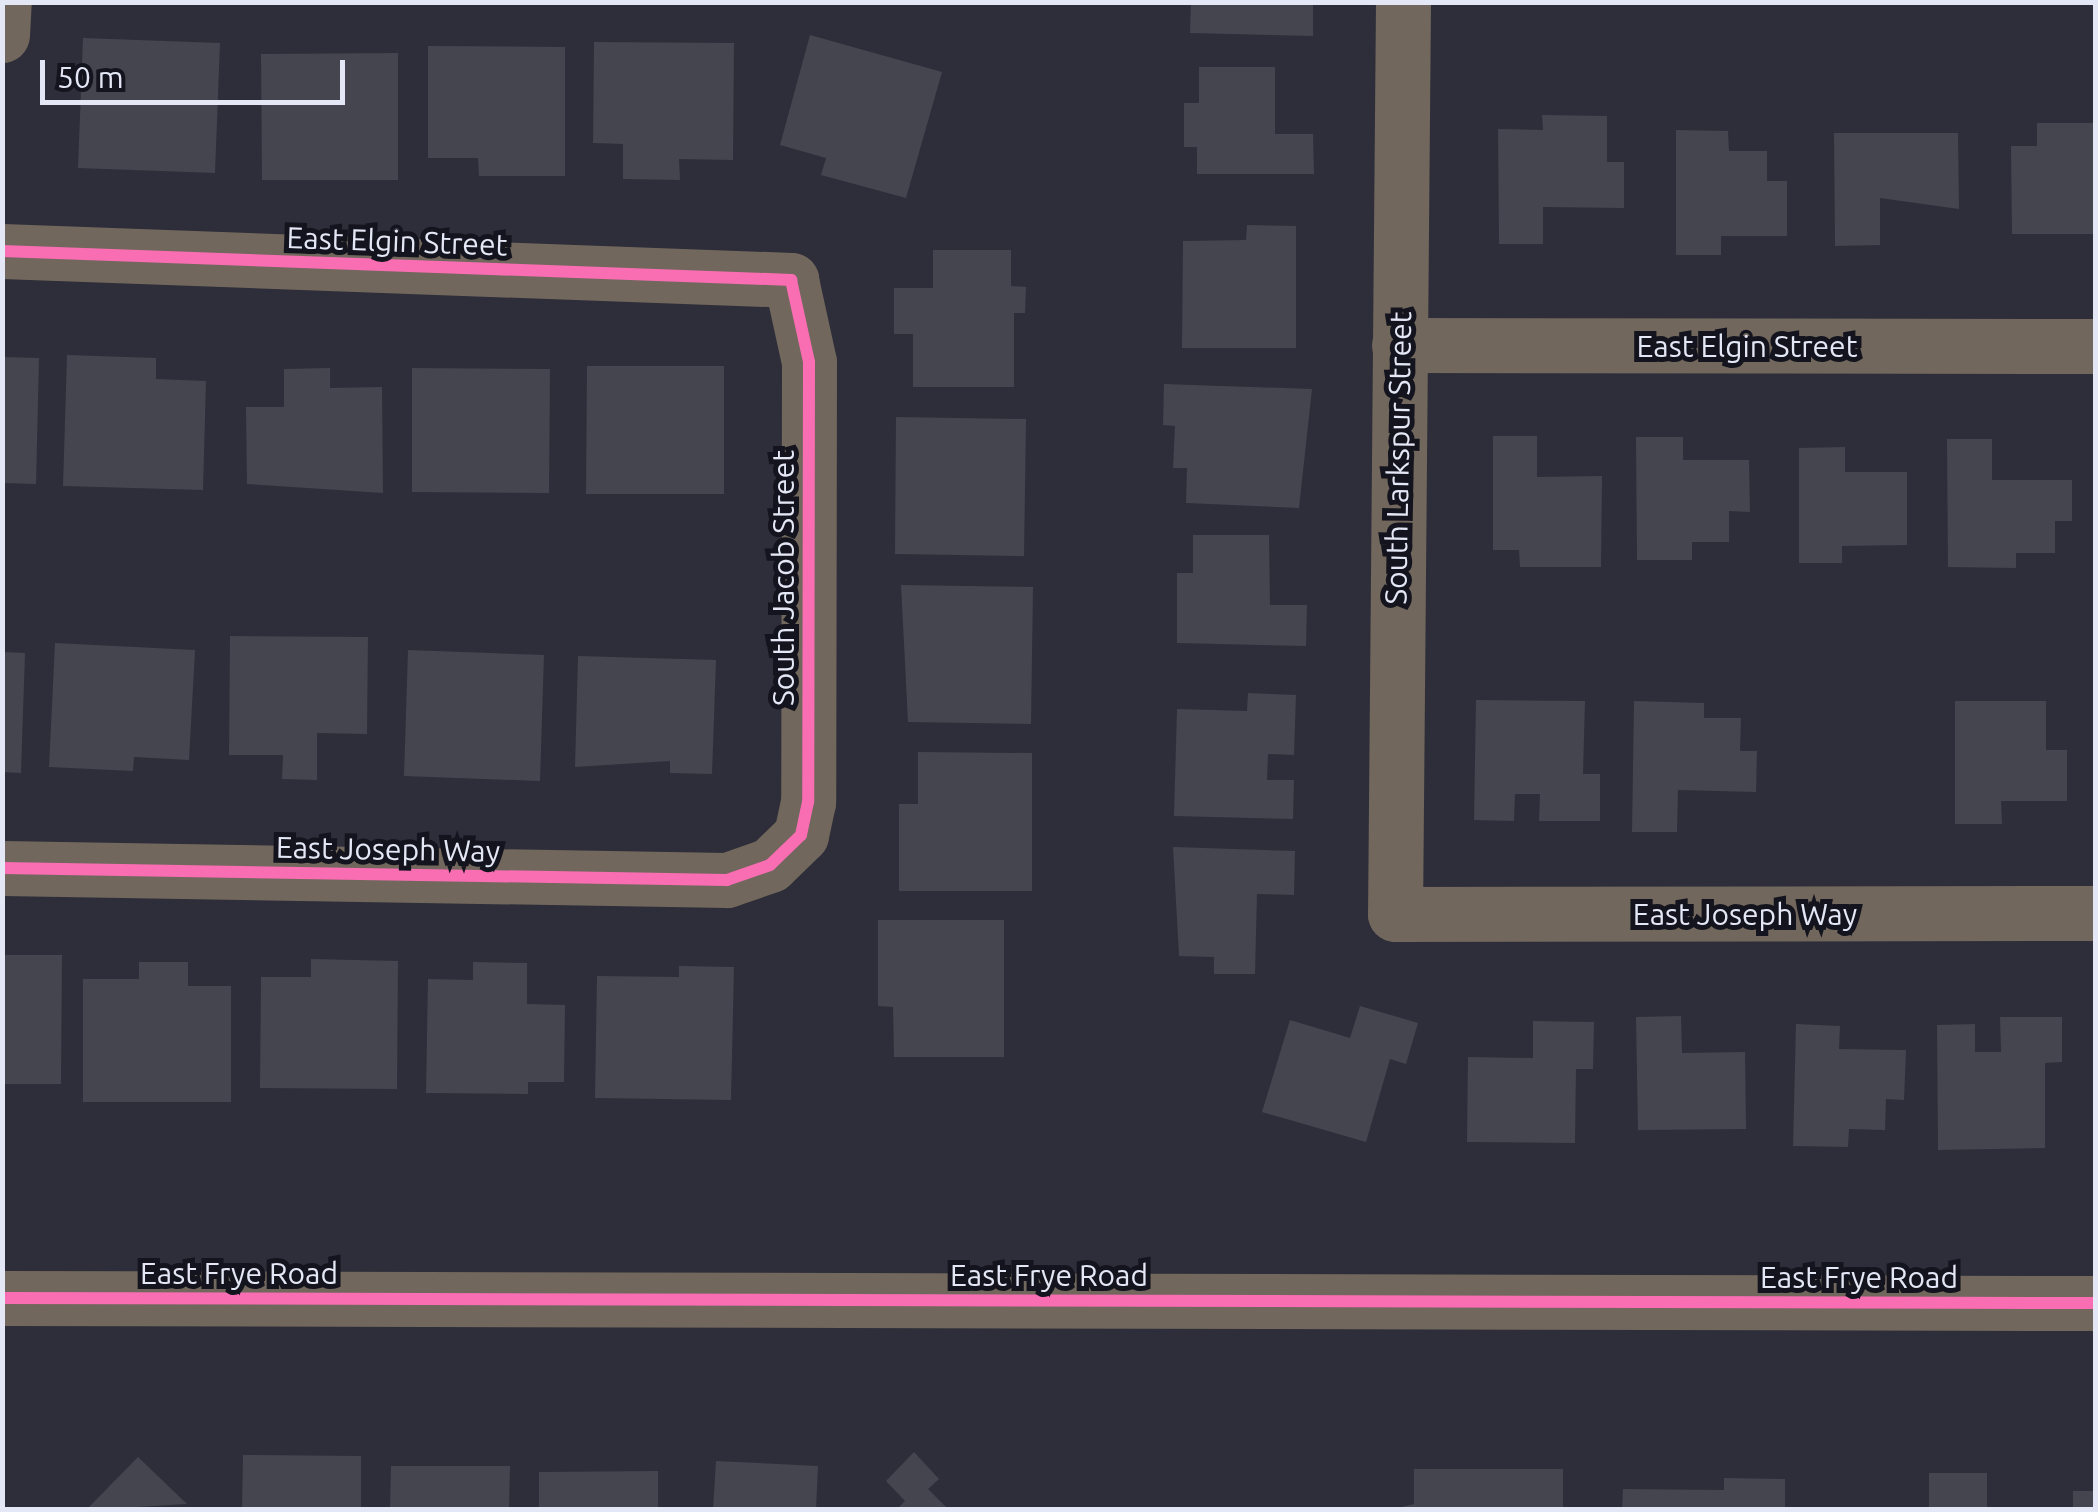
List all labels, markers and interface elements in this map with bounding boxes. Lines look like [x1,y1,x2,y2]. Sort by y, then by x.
scale bar [45,40,350,102]
text: 50 m [57,60,124,94]
street label: East Elgin Street [286,219,508,263]
street label: South Larkspur Street [1377,311,1419,605]
street label: East Elgin Street [1637,328,1857,364]
street label: South Jacob Street [765,450,801,706]
street label: East Joseph Way [276,829,500,869]
street label: East Joseph Way [1633,896,1857,932]
street label: East Frye Road [140,1255,338,1291]
street label: East Frye Road [950,1257,1148,1293]
street label: East Frye Road [1760,1259,1958,1295]

